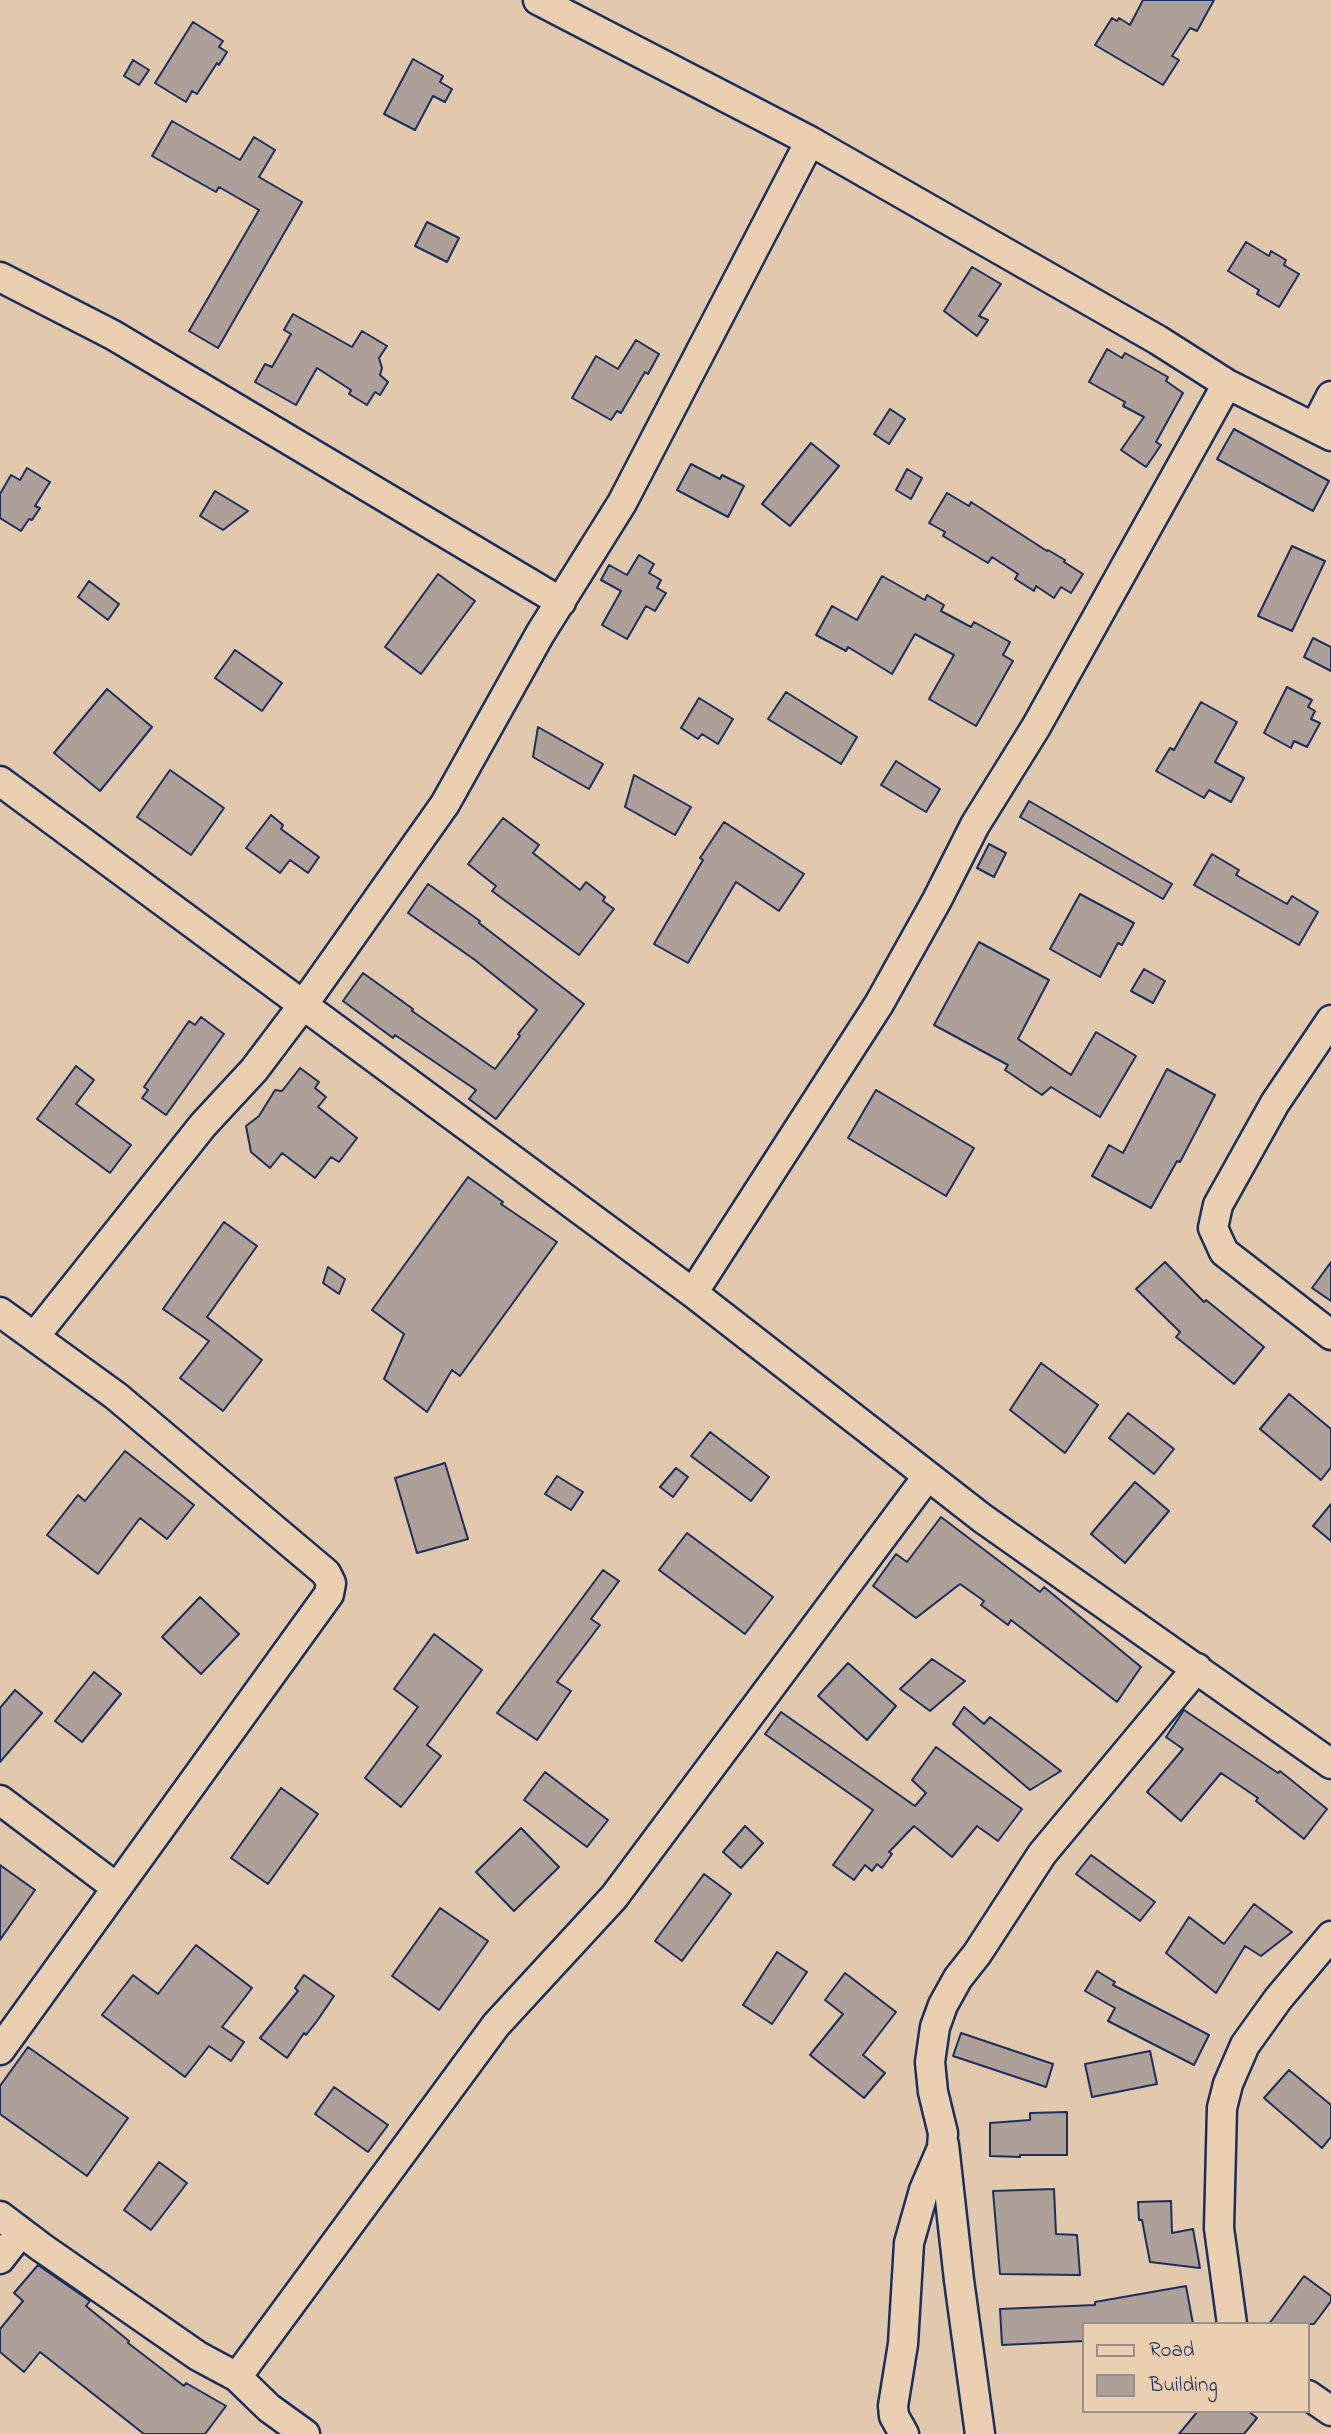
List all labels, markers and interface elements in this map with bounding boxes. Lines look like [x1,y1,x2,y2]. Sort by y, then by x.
legend [1082,2322,1310,2413]
text: Road [1149,2336,1195,2366]
text: Building [1149,2371,1218,2401]

